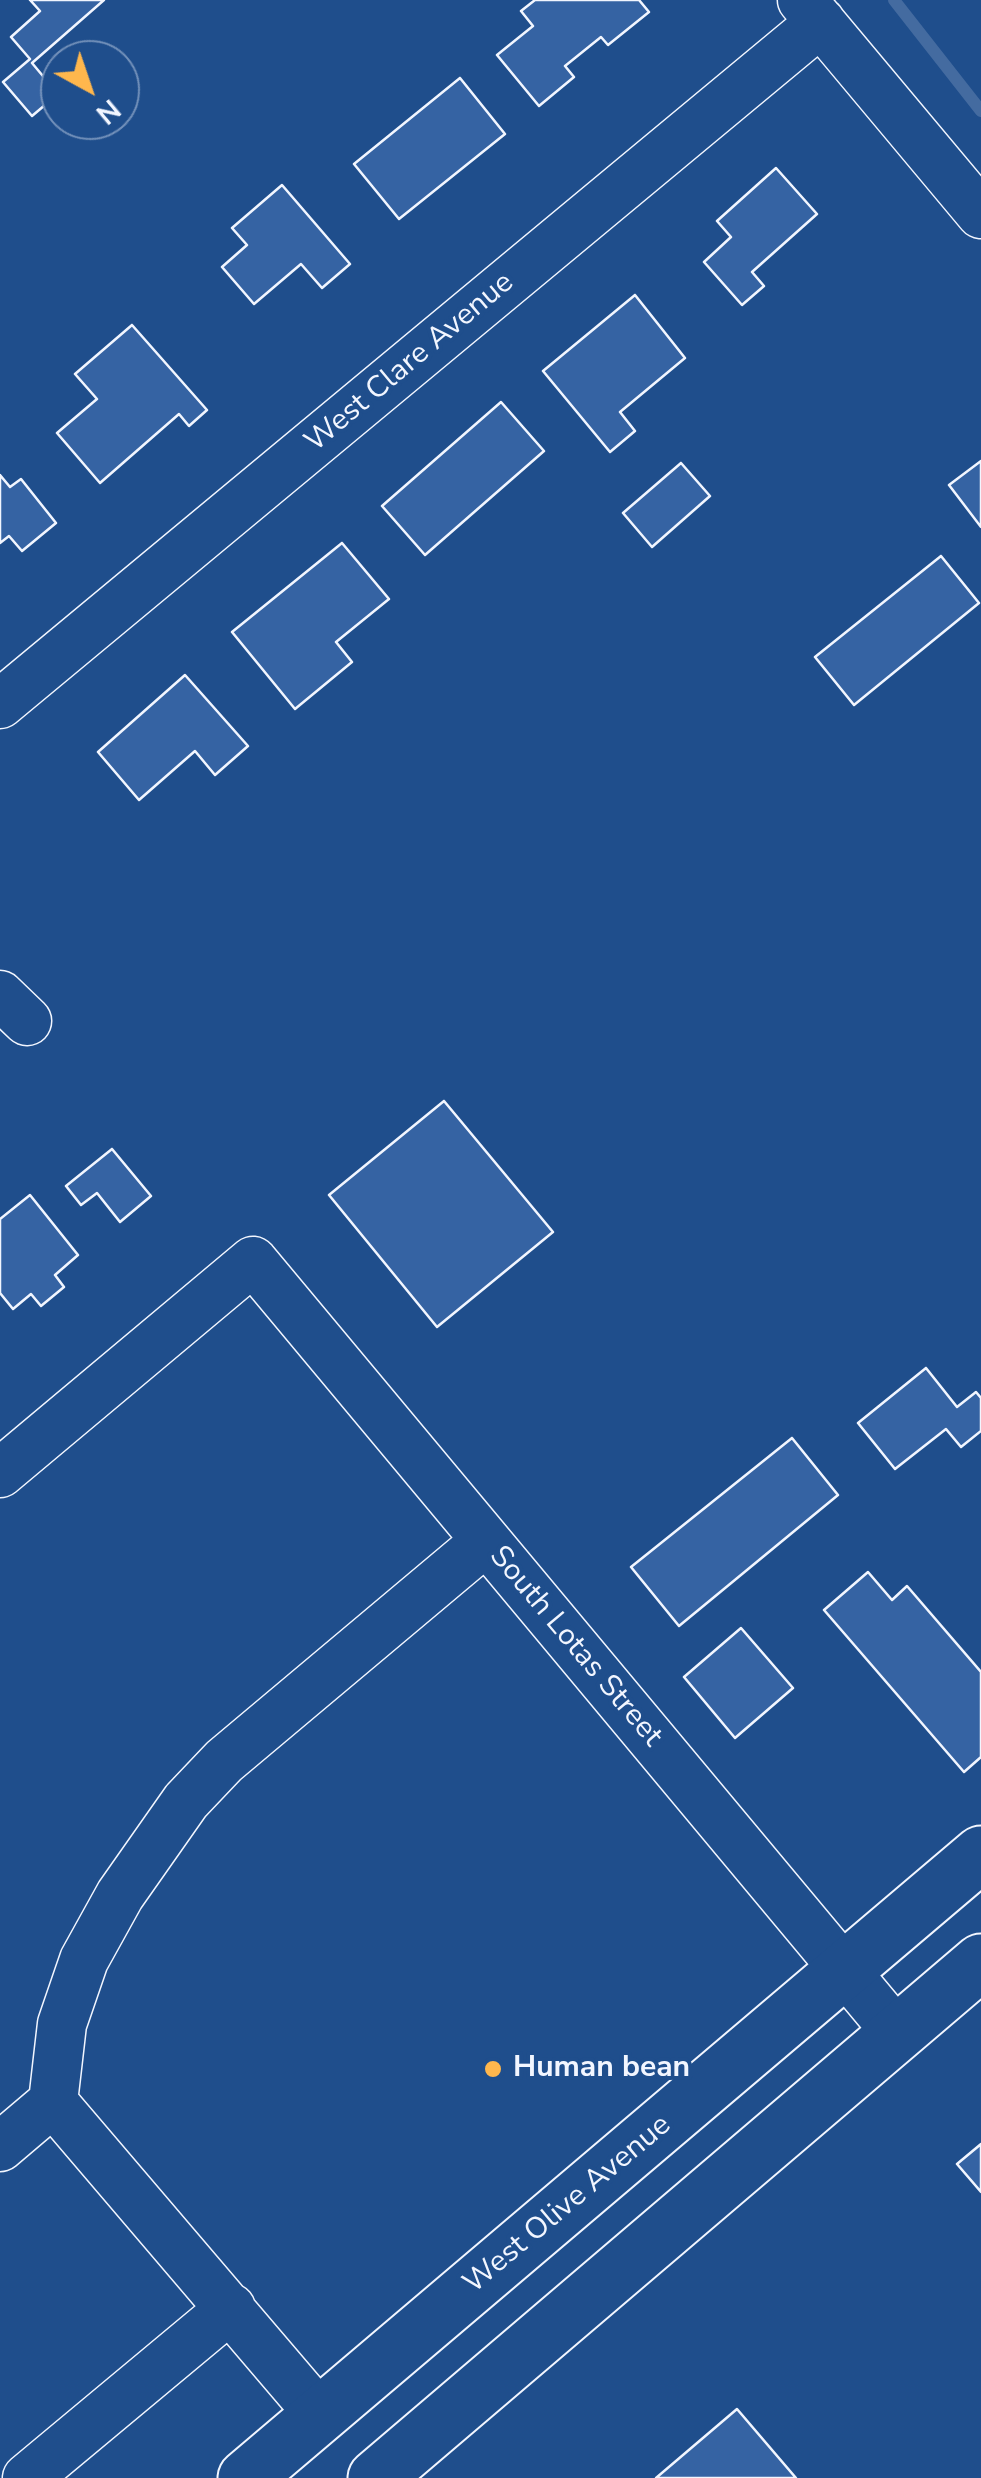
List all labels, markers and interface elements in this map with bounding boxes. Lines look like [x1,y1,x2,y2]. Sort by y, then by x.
north arrow [40,40,140,140]
text: N [88,90,128,133]
street label: West Clare Avenue [298,265,522,461]
street label: South Lotas Street [481,1540,669,1754]
place label: Human bean [513,2051,690,2087]
marker: Human bean [482,2058,504,2080]
street label: West Olive Avenue [457,2108,679,2302]

